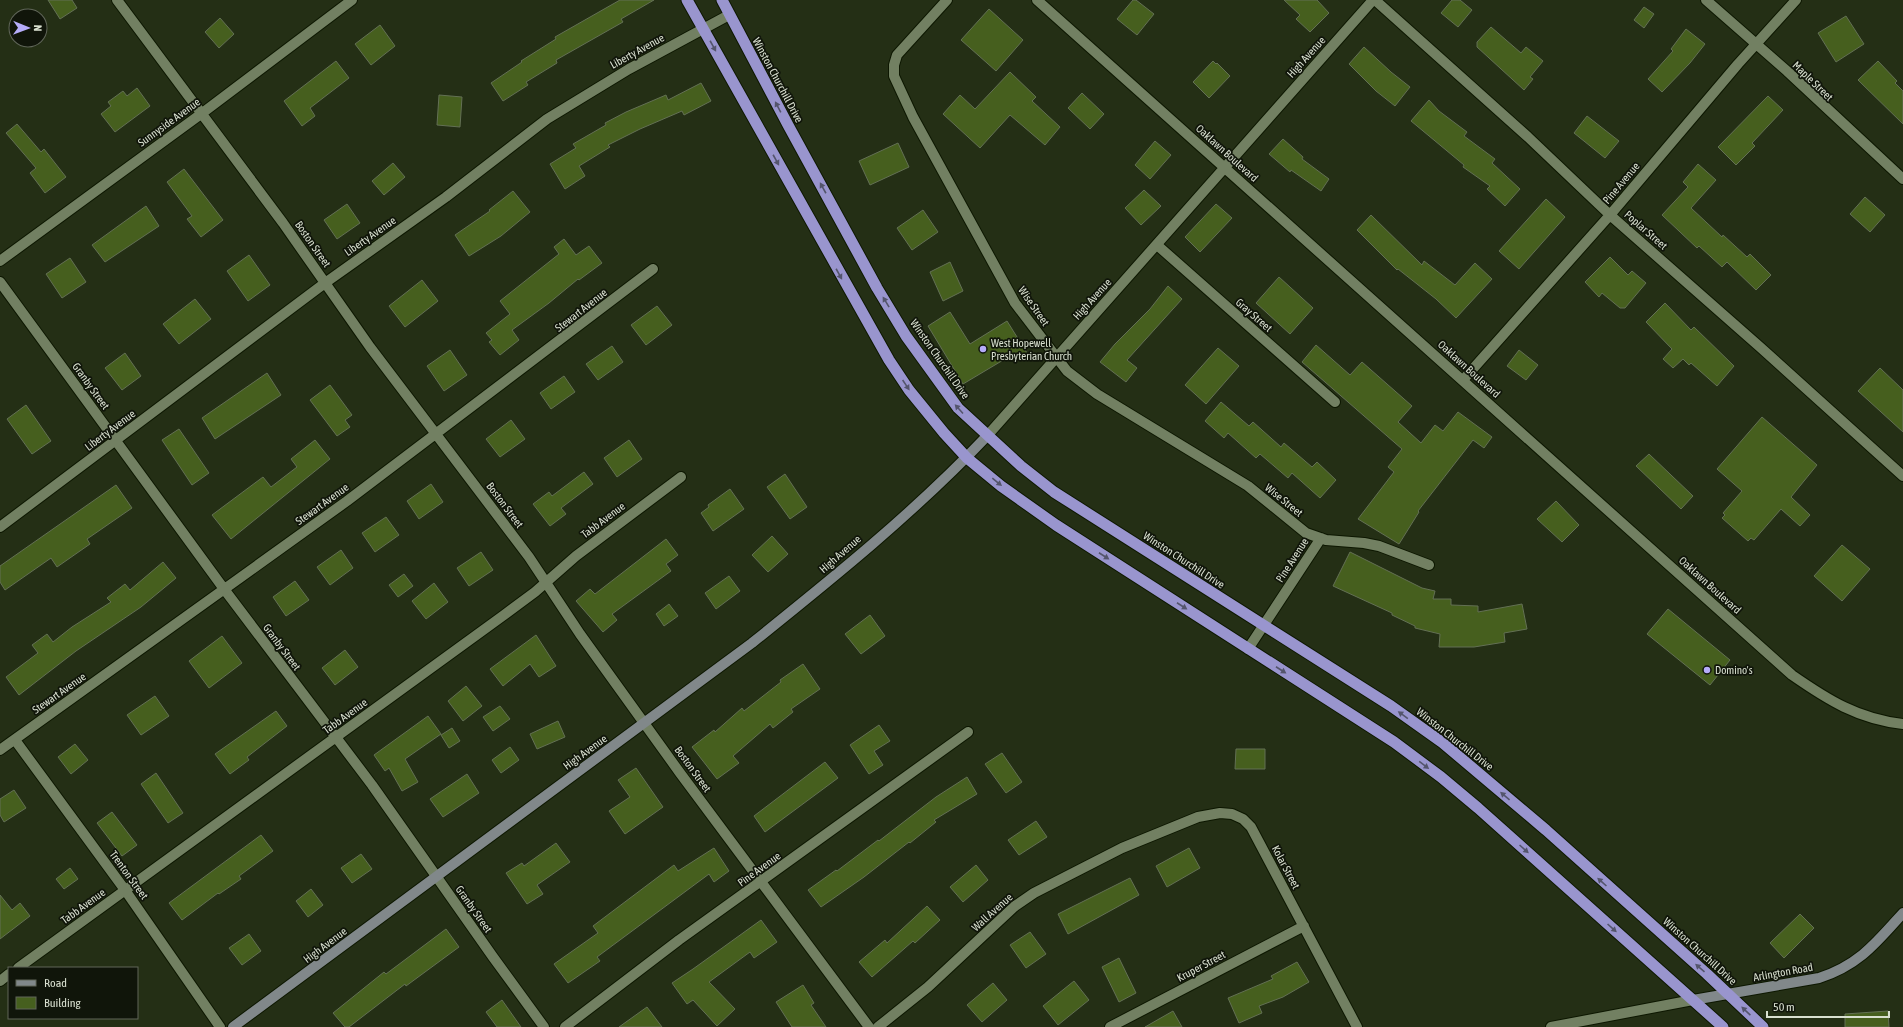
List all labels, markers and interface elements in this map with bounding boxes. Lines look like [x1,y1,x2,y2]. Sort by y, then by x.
north arrow [8,8,48,48]
text: N [32,25,44,32]
street label: Liberty Avenue [608,31,666,71]
street label: High Avenue [1284,34,1328,80]
street label: Winston Churchill Drive [751,36,805,124]
one-way arrow [709,40,716,52]
street label: Maple Street [1790,59,1836,103]
street label: Sunnyside Avenue [136,95,202,149]
one-way arrow [775,101,781,113]
street label: Oaklawn Boulevard [1194,122,1260,184]
one-way arrow [773,154,779,166]
street label: Pine Avenue [1600,160,1642,206]
one-way arrow [819,182,826,194]
street label: Poplar Street [1622,208,1670,252]
street label: Liberty Avenue [342,214,398,258]
street label: Boston Street [293,219,333,269]
one-way arrow [836,268,843,279]
street label: High Avenue [1070,276,1114,322]
street label: Wise Street [1016,284,1052,328]
street label: Stewart Avenue [553,286,609,334]
one-way arrow [882,296,889,308]
street label: Gray Street [1233,296,1275,334]
street label: Winston Churchill Drive [908,317,972,401]
place label: West Hopewell Presbyterian Church [991,337,1072,362]
street label: Oaklawn Boulevard [1436,338,1502,400]
marker: West Hopewell Presbyterian Church [978,344,988,354]
street label: Granby Street [70,360,112,412]
one-way arrow [902,380,910,390]
one-way arrow [955,403,964,414]
street label: Liberty Avenue [83,407,137,453]
one-way arrow [991,478,1002,487]
street label: Boston Street [484,480,526,530]
street label: Stewart Avenue [293,481,351,527]
street label: Wise Street [1263,481,1305,519]
street label: Tabb Avenue [579,500,627,540]
street label: Winston Churchill Drive [1141,529,1227,591]
street label: High Avenue [817,533,863,575]
street label: Pine Avenue [1273,536,1311,584]
one-way arrow [1099,552,1109,560]
street label: Oaklawn Boulevard [1677,554,1743,616]
one-way arrow [1177,602,1187,610]
street label: Granby Street [261,622,303,672]
place label: Domino's [1715,664,1753,676]
marker: Domino's [1702,665,1712,675]
one-way arrow [1275,666,1287,673]
street label: Stewart Avenue [30,670,88,716]
street label: Tabb Avenue [321,696,369,736]
street label: Winston Churchill Drive [1414,705,1496,773]
one-way arrow [1398,711,1408,719]
street label: High Avenue [561,732,609,772]
street label: Boston Street [672,744,714,794]
one-way arrow [1419,760,1430,769]
one-way arrow [1499,791,1510,800]
street label: Kolar Street [1270,843,1302,891]
one-way arrow [1518,844,1529,853]
street label: Trenton Street [107,848,151,902]
street label: Pine Avenue [735,849,783,889]
one-way arrow [1597,877,1607,886]
street label: Granby Street [453,883,495,935]
street label: Tabb Avenue [59,886,107,926]
street label: Wall Avenue [969,891,1015,933]
street label: Winston Churchill Drive [1661,915,1739,987]
one-way arrow [1607,923,1617,933]
street label: High Avenue [301,925,349,965]
street label: Kruper Street [1175,948,1227,984]
street label: Arlington Road [1752,961,1814,983]
one-way arrow [1694,963,1705,972]
legend [8,967,138,1019]
text: Road [44,976,67,990]
scale bar [1767,993,1889,1019]
text: Building [44,996,82,1010]
text: 50 m [1773,1000,1795,1014]
one-way arrow [1741,1006,1751,1015]

